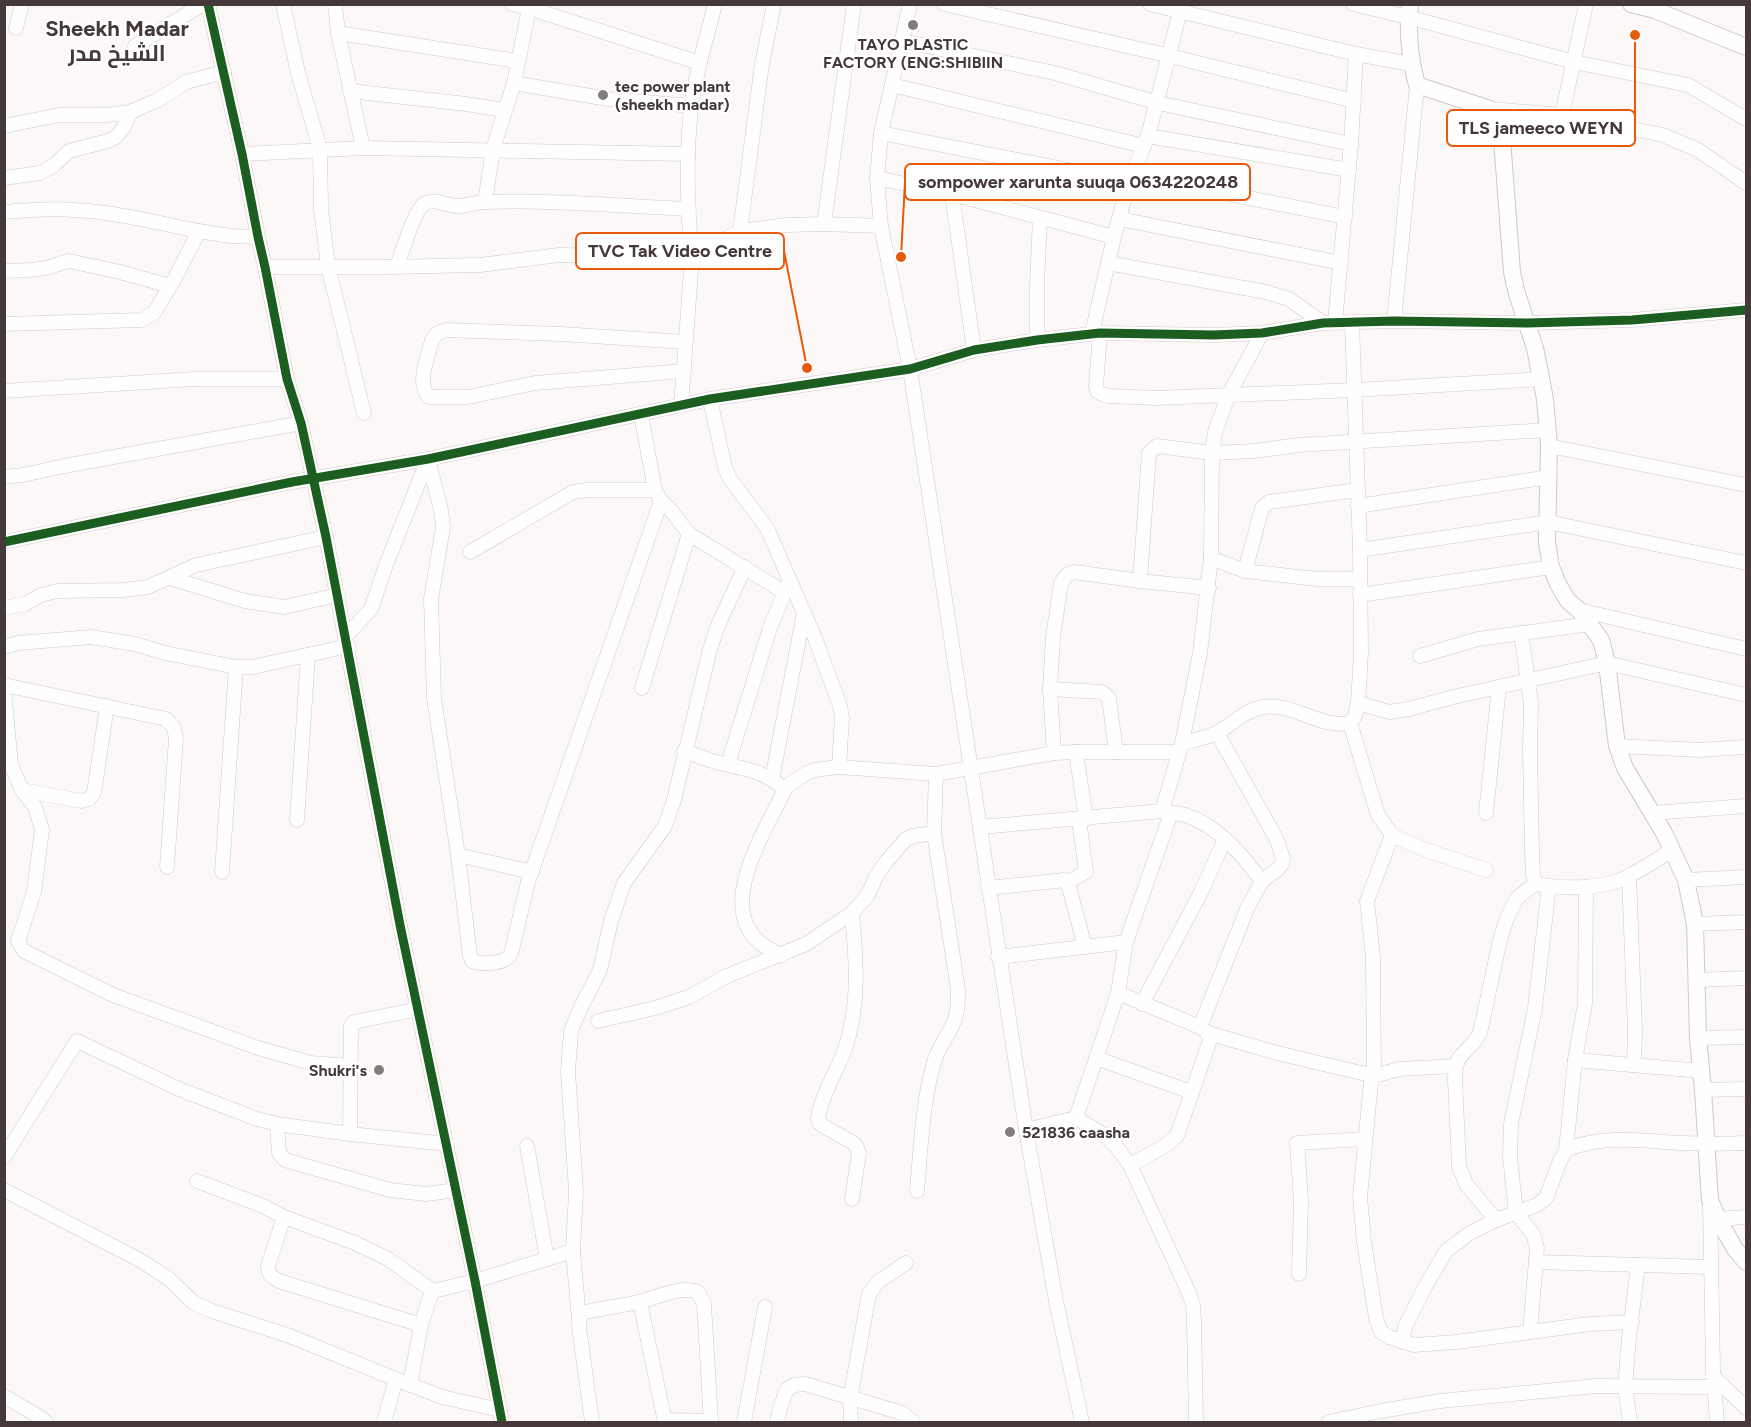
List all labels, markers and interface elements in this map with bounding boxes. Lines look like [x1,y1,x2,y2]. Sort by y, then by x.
district label: Sheekh Madar الشيخ مدر [45,15,189,68]
marker: TAYO PLASTIC FACTORY (ENG:SHIBIIN [906,18,920,32]
place label: TAYO PLASTIC FACTORY (ENG:SHIBIIN [823,35,1003,72]
place label: tec power plant (sheekh madar) [615,77,731,114]
marker: tec power plant (sheekh madar) [596,88,610,102]
callout: TLS jameeco WEYN [1447,110,1635,146]
text: TLS jameeco WEYN [1459,117,1623,139]
callout: sompower xarunta suuqa 0634220248 [905,164,1250,200]
text: sompower xarunta suuqa 0634220248 [918,171,1238,193]
callout: TVC Tak Video Centre [576,233,784,269]
text: TVC Tak Video Centre [588,240,772,262]
place label: Shukri's [309,1061,368,1080]
marker: Shukri's [372,1063,386,1077]
place label: 521836 caasha [1022,1123,1130,1142]
marker: 521836 caasha [1003,1125,1017,1139]

